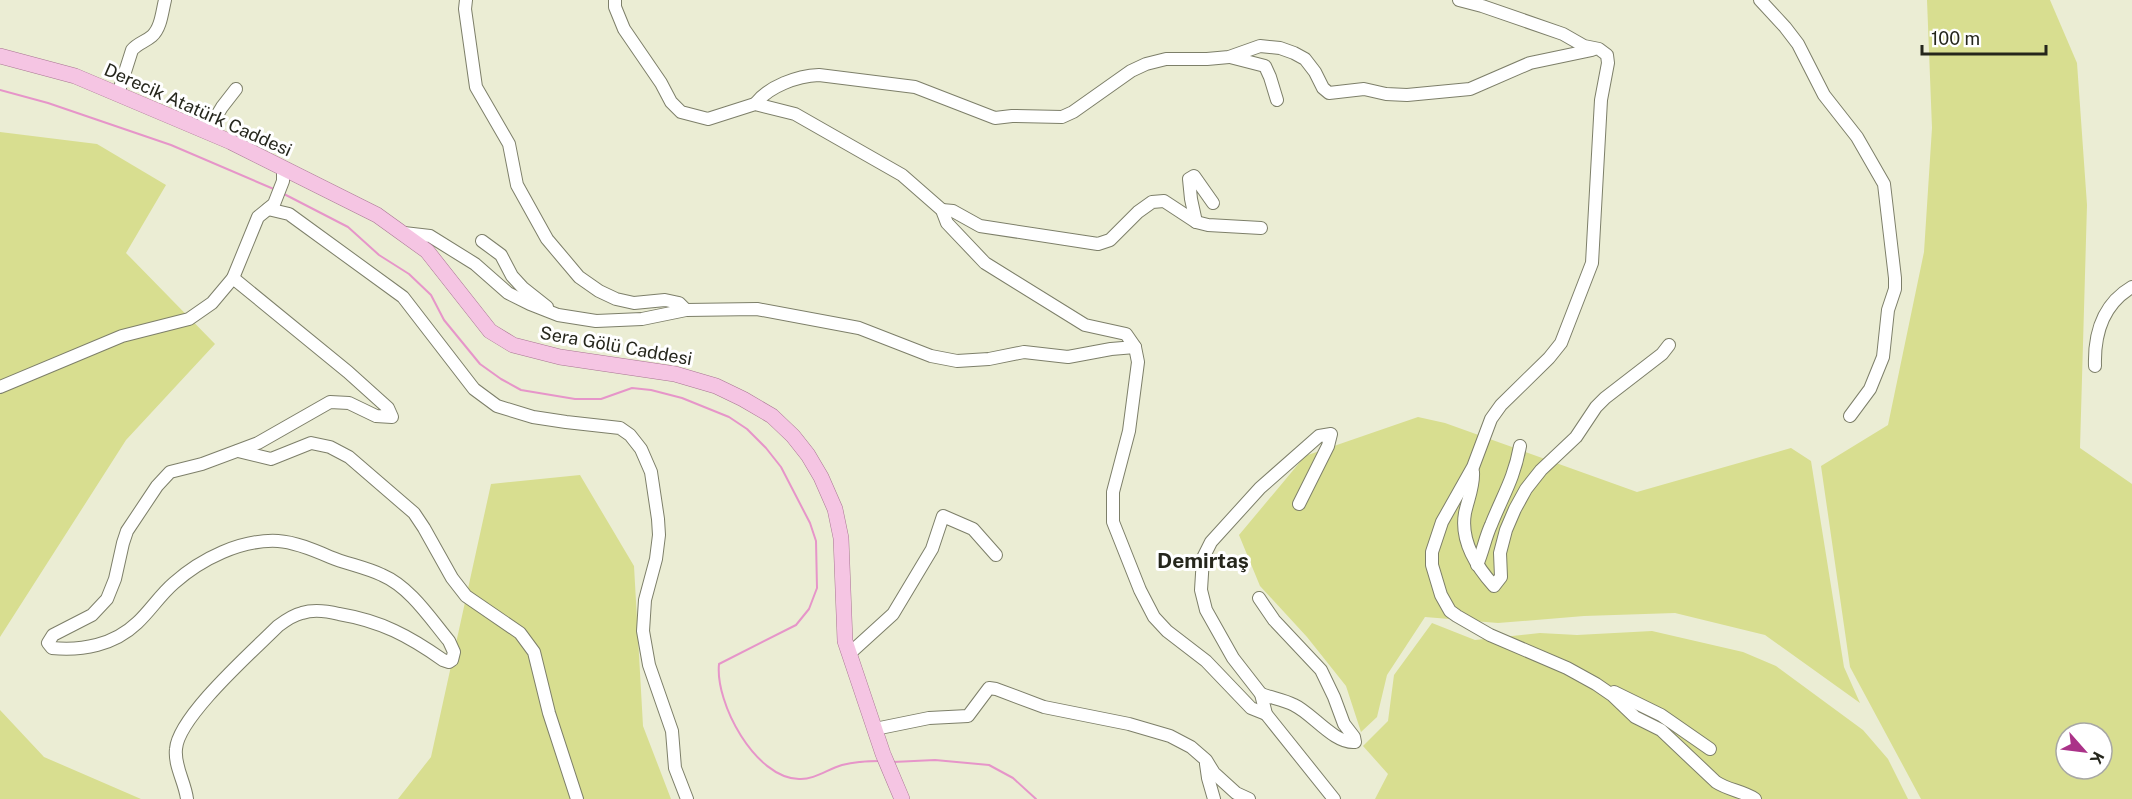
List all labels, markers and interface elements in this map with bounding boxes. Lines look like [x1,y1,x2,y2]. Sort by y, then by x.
scale bar [1922,18,2046,56]
text: 100 m [1931,28,1980,49]
street label: Derecik Atatürk Caddesi [101,59,295,160]
street label: Sera Gölü Caddesi [538,322,694,369]
district label: Demirtaş [1157,548,1249,573]
north arrow [2054,721,2114,781]
text: K [2085,748,2108,768]

